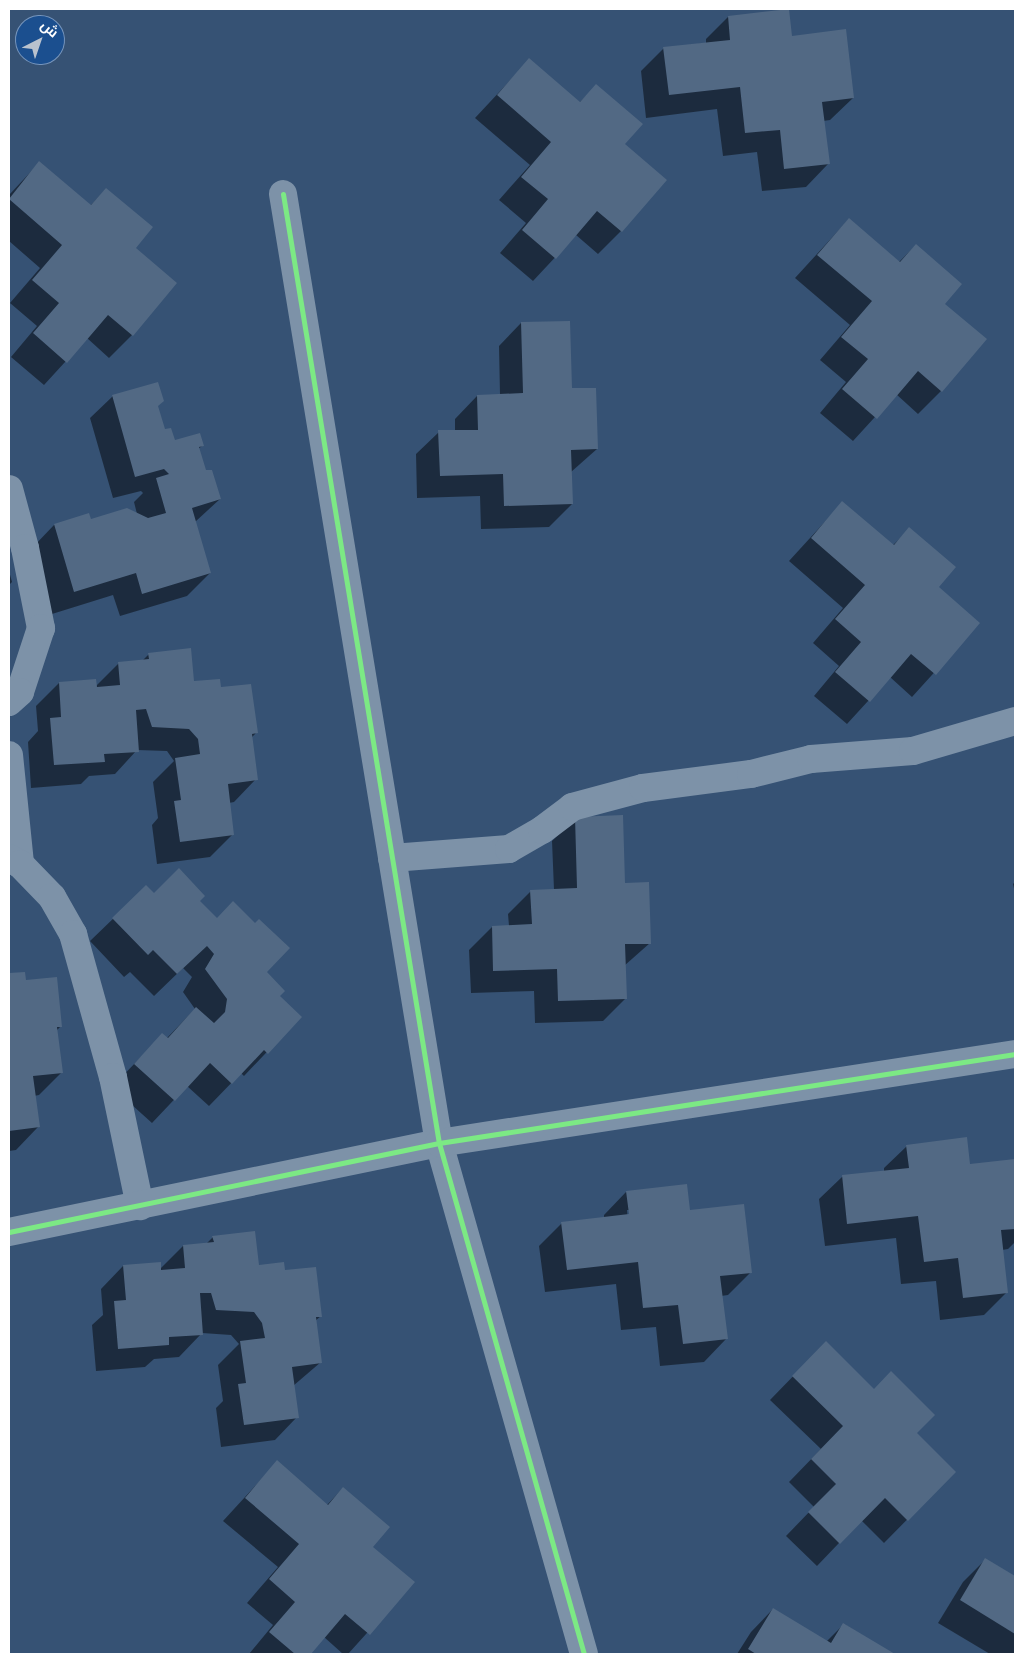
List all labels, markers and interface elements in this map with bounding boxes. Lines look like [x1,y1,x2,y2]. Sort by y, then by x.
north arrow [15,15,65,65]
text: ش [36,16,63,42]

